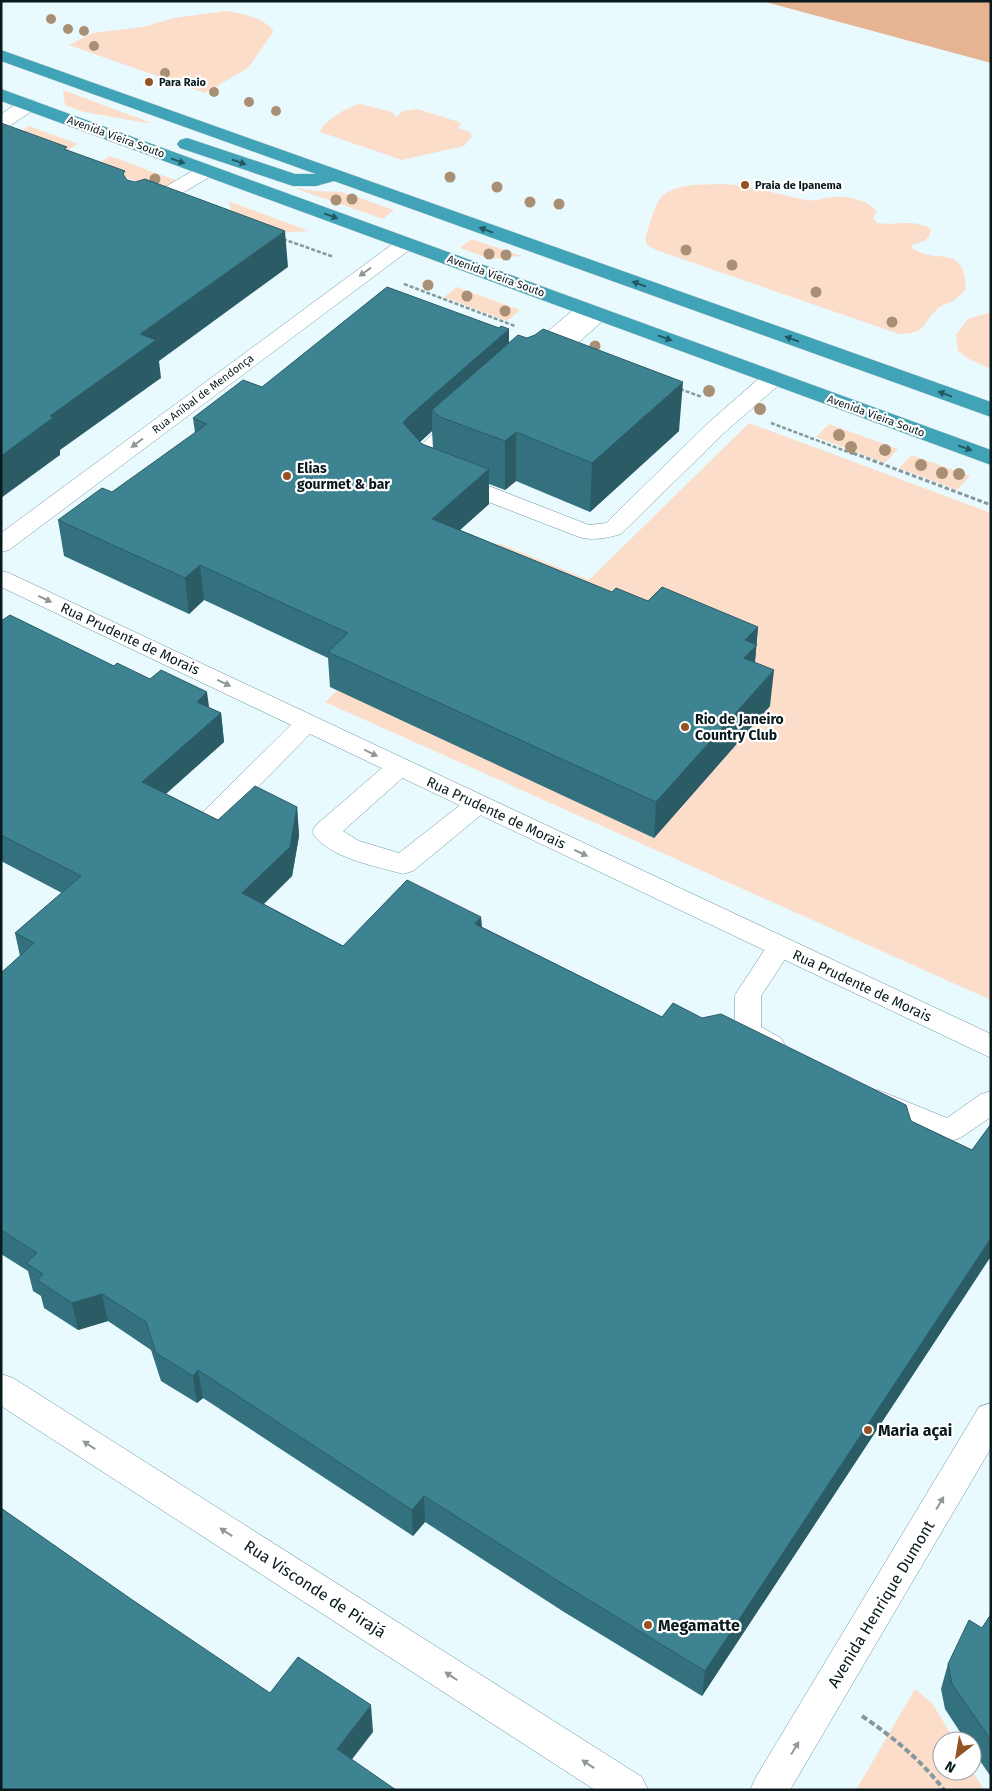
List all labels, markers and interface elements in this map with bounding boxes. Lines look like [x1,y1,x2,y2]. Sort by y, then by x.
marker: Para Raio [143,76,155,88]
place label: Para Raio [159,76,207,89]
street label: Avenida Vieira Souto [65,113,167,161]
one-way arrow [171,158,186,165]
one-way arrow [231,159,246,166]
marker: Praia de Ipanema [739,179,751,191]
place label: Praia de Ipanema [755,179,842,192]
one-way arrow [324,212,339,220]
one-way arrow [478,226,493,233]
street label: Avenida Vieira Souto [445,252,547,300]
one-way arrow [358,267,372,277]
one-way arrow [631,280,646,288]
one-way arrow [657,335,672,342]
one-way arrow [784,335,799,343]
street label: Rua Aníbal de Mendonça [150,352,256,436]
one-way arrow [937,389,952,397]
street label: Avenida Vieira Souto [825,392,927,440]
one-way arrow [130,438,144,448]
one-way arrow [958,444,973,452]
place label: Elias gourmet & bar [297,460,390,493]
marker: Elias gourmet & bar [281,470,293,482]
one-way arrow [38,595,52,603]
street label: Rua Prudente de Morais [58,599,203,679]
one-way arrow [217,680,231,688]
place label: Rio de Janeiro Country Club [695,711,784,744]
marker: Rio de Janeiro Country Club [679,721,691,733]
one-way arrow [363,749,378,757]
street label: Rua Prudente de Morais [424,773,569,853]
one-way arrow [574,849,588,857]
street label: Rua Prudente de Morais [790,946,935,1026]
place label: Maria açai [878,1421,952,1441]
marker: Maria açai [862,1424,874,1436]
one-way arrow [82,1440,96,1449]
one-way arrow [936,1496,945,1510]
street label: Avenida Henrique Dumont [824,1517,939,1691]
one-way arrow [219,1527,233,1537]
street label: Rua Visconde de Pirajá [241,1536,389,1642]
place label: Megamatte [658,1616,740,1635]
marker: Megamatte [642,1619,654,1631]
one-way arrow [445,1671,458,1681]
north arrow [932,1731,982,1781]
one-way arrow [790,1742,799,1755]
text: N [942,1757,959,1776]
one-way arrow [582,1759,595,1768]

